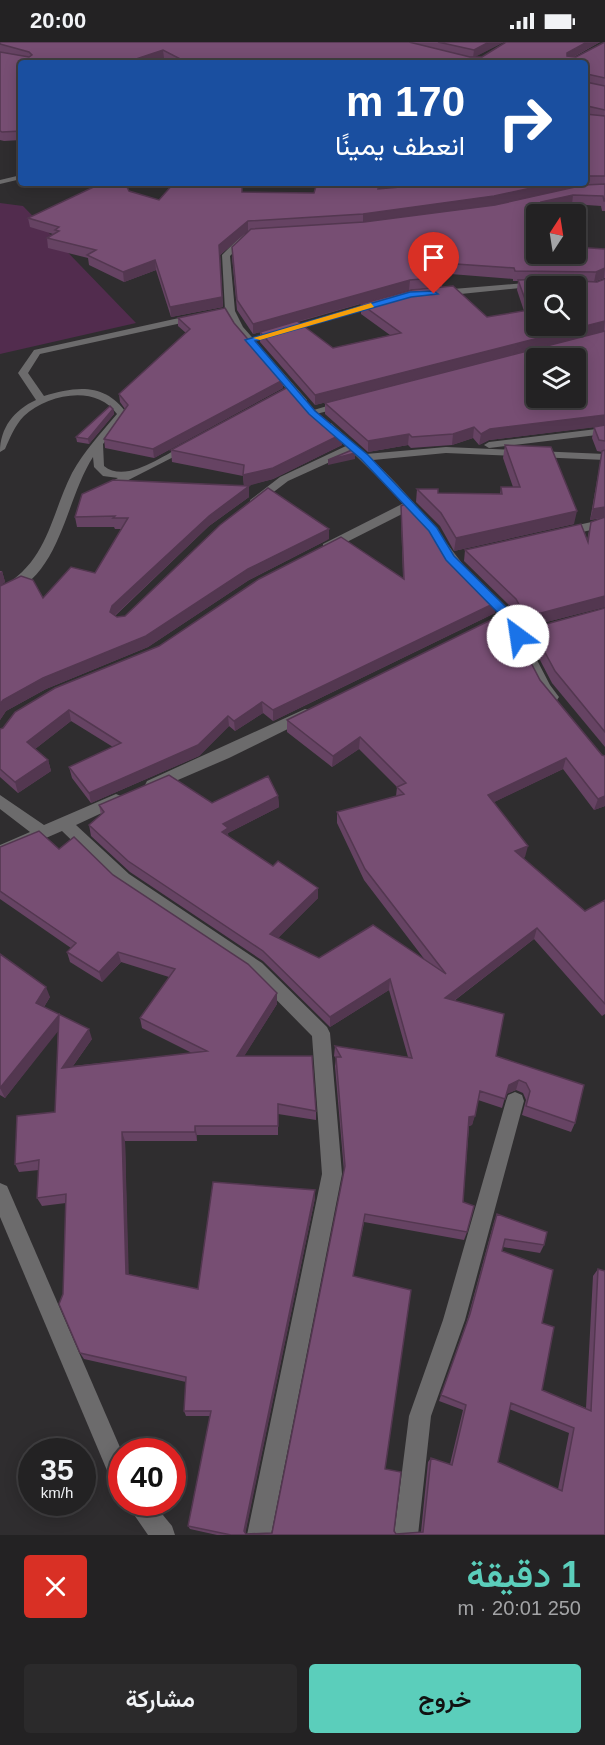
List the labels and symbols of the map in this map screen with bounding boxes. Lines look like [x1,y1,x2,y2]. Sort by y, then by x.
north arrow [526,204,586,264]
pin [408,232,459,294]
position arrow [486,604,550,668]
speed limit sign: 40 [108,1438,186,1516]

